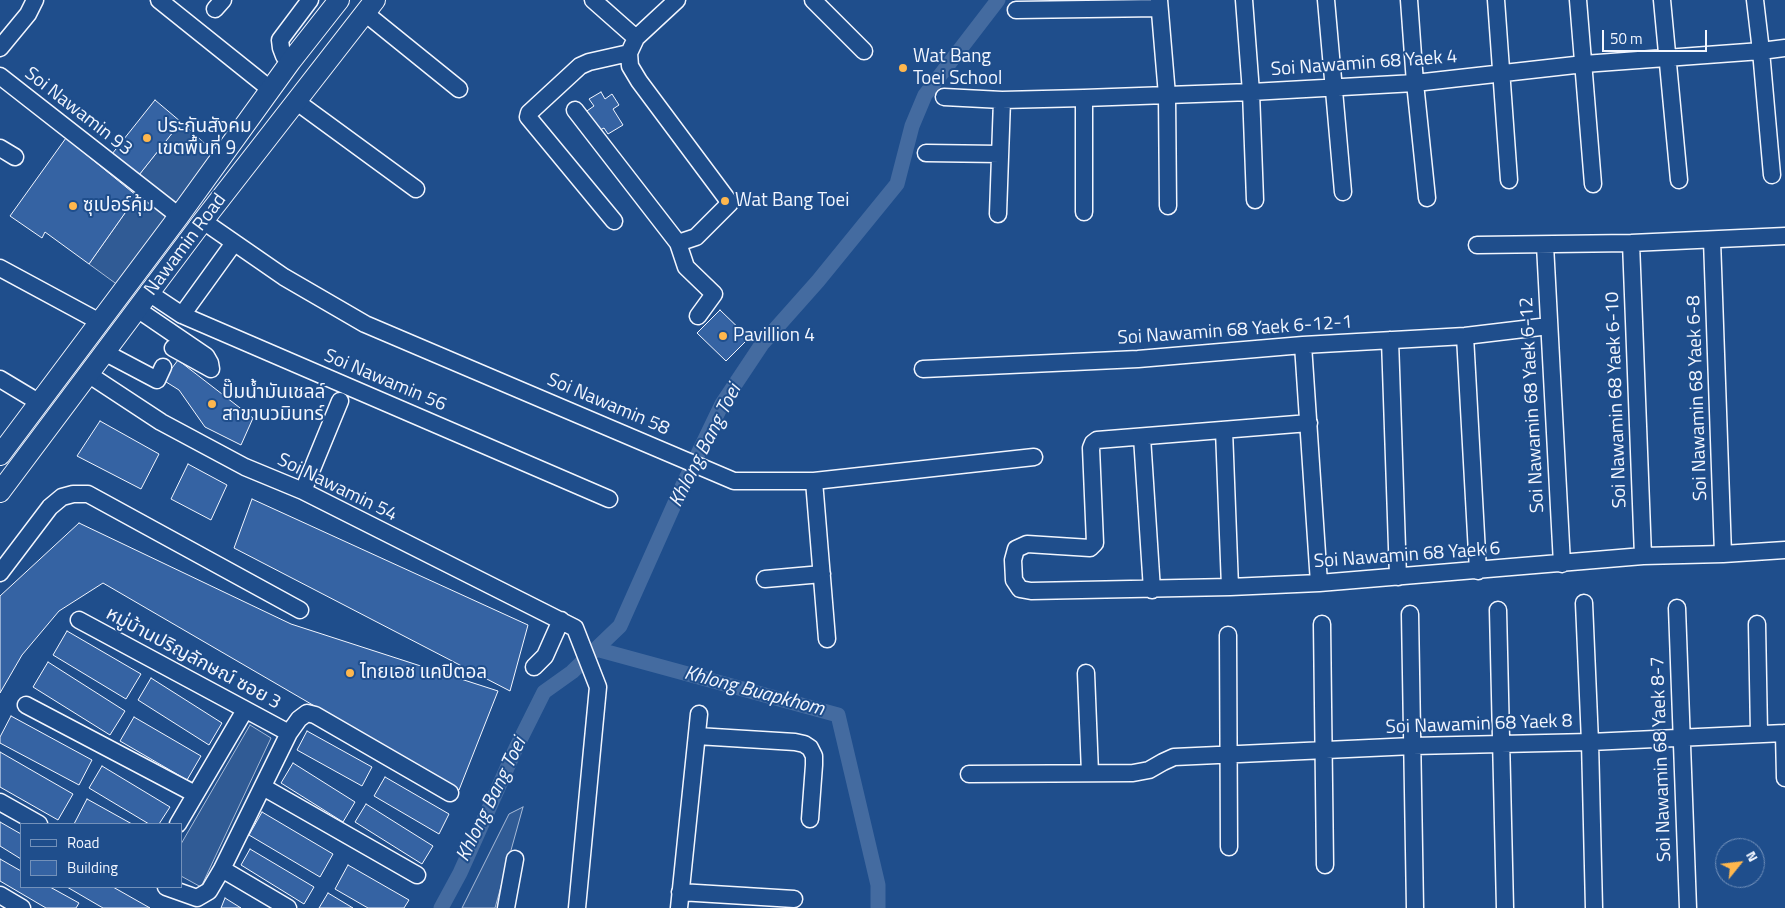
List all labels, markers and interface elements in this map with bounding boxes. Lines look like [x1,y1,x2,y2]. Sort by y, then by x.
scale bar [1605,20,1710,52]
text: 50 m [1610,27,1643,50]
place label: Wat Bang Toei School [913,46,1002,90]
street label: Soi Nawamin 68 Yaek 4 [1270,46,1458,82]
marker: Wat Bang Toei School [897,62,909,74]
street label: Soi Nawamin 93 [20,63,136,161]
place label: ประกันสังคม เขตพื้นที่ 9 [157,116,252,160]
marker: ประกันสังคม เขตพื้นที่ 9 [141,132,153,144]
street label: Nawamin Road [140,189,232,301]
place label: Wat Bang Toei [735,190,849,212]
place label: ซุเปอร์คุ้ม [83,195,154,217]
marker: Wat Bang Toei [719,195,731,207]
marker: ซุเปอร์คุ้ม [67,200,79,212]
street label: Soi Nawamin 68 Yaek 6-10 [1602,291,1632,509]
street label: Soi Nawamin 68 Yaek 6-8 [1683,295,1713,501]
street label: Soi Nawamin 68 Yaek 6-12 [1516,296,1550,514]
street label: Soi Nawamin 68 Yaek 6-12-1 [1117,311,1353,351]
place label: Pavillion 4 [733,325,815,347]
marker: Pavillion 4 [717,330,729,342]
street label: Soi Nawamin 56 [320,345,450,417]
street label: Soi Nawamin 58 [543,369,673,441]
water label: Khlong Bang Toei [665,381,747,511]
place label: ปั๊มน้ำมันเชลล์ สาขานวมินทร์ [222,382,325,426]
marker: ปั๊มน้ำมันเชลล์ สาขานวมินทร์ [206,398,218,410]
street label: Soi Nawamin 54 [273,449,401,527]
street label: Soi Nawamin 68 Yaek 6 [1313,538,1501,574]
street label: หมู่บ้านปริญลักษณ์ ซอย 3 [102,603,284,715]
street label: Soi Nawamin 68 Yaek 8-7 [1647,656,1677,862]
place label: ไทยเอช แคปิตอล [360,662,487,684]
water label: Khlong Buapkhom [681,662,827,722]
marker: ไทยเอช แคปิตอล [344,667,356,679]
street label: Soi Nawamin 68 Yaek 8 [1385,710,1573,740]
water label: Khlong Bang Toei [452,734,532,866]
legend [20,823,182,888]
text: Road [67,831,99,854]
north arrow [1715,838,1765,888]
text: N [1741,847,1764,865]
text: Building [67,856,118,879]

